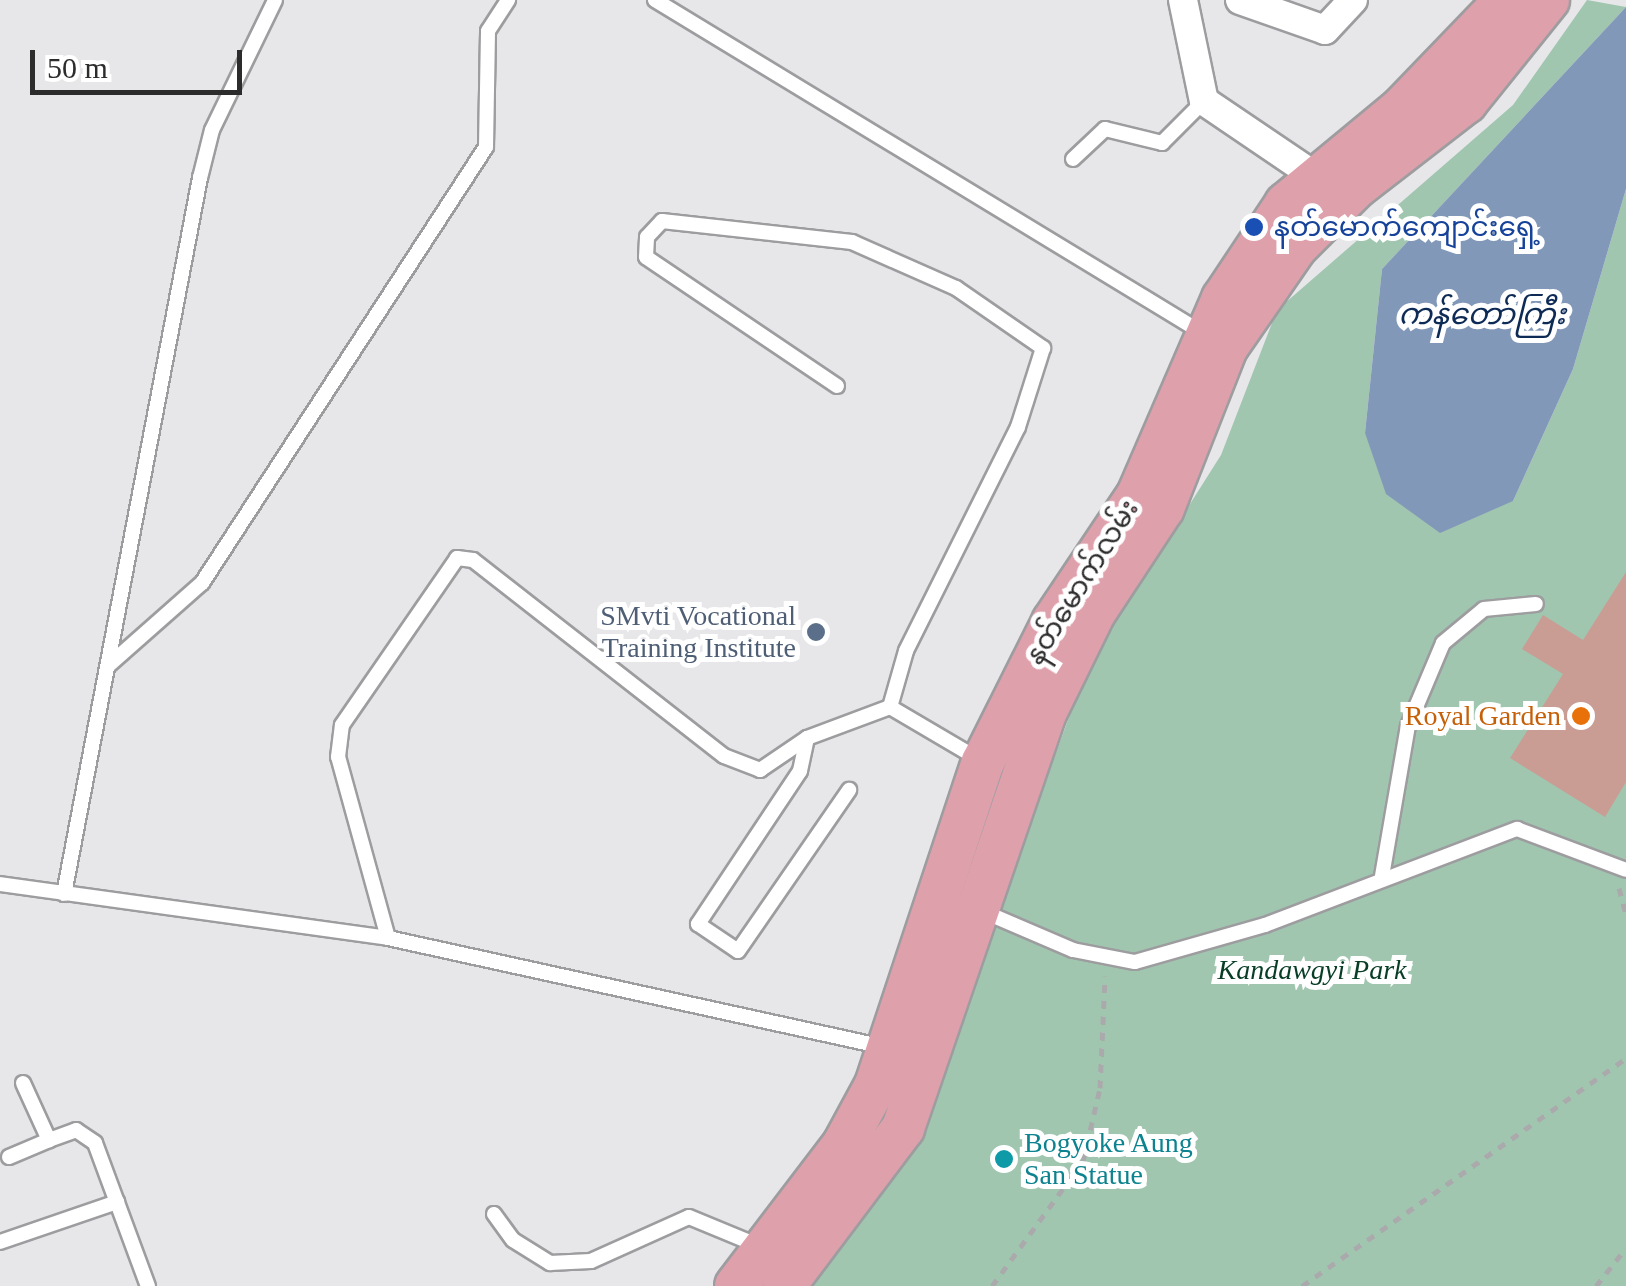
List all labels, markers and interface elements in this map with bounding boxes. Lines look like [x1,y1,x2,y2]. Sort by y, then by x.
scale bar [35,30,248,92]
text: 50 m [47,51,108,84]
place label: နတ်မောက်ကျောင်းရှေ့ [1274,210,1540,244]
marker: နတ်မောက်ကျောင်းရှေ့ [1243,216,1265,238]
water label: ကန်တော်ကြီး [1398,296,1566,332]
street label: နတ်မောက်လမ်း [1018,493,1146,671]
place label: SMvti Vocational Training Institute [600,599,796,665]
marker: SMvti Vocational Training Institute [805,621,827,643]
place label: Royal Garden [1405,699,1561,733]
marker: Royal Garden [1570,705,1592,727]
park label: Kandawgyi Park [1218,953,1406,987]
place label: Bogyoke Aung San Statue [1024,1126,1194,1192]
marker: Bogyoke Aung San Statue [993,1148,1015,1170]

